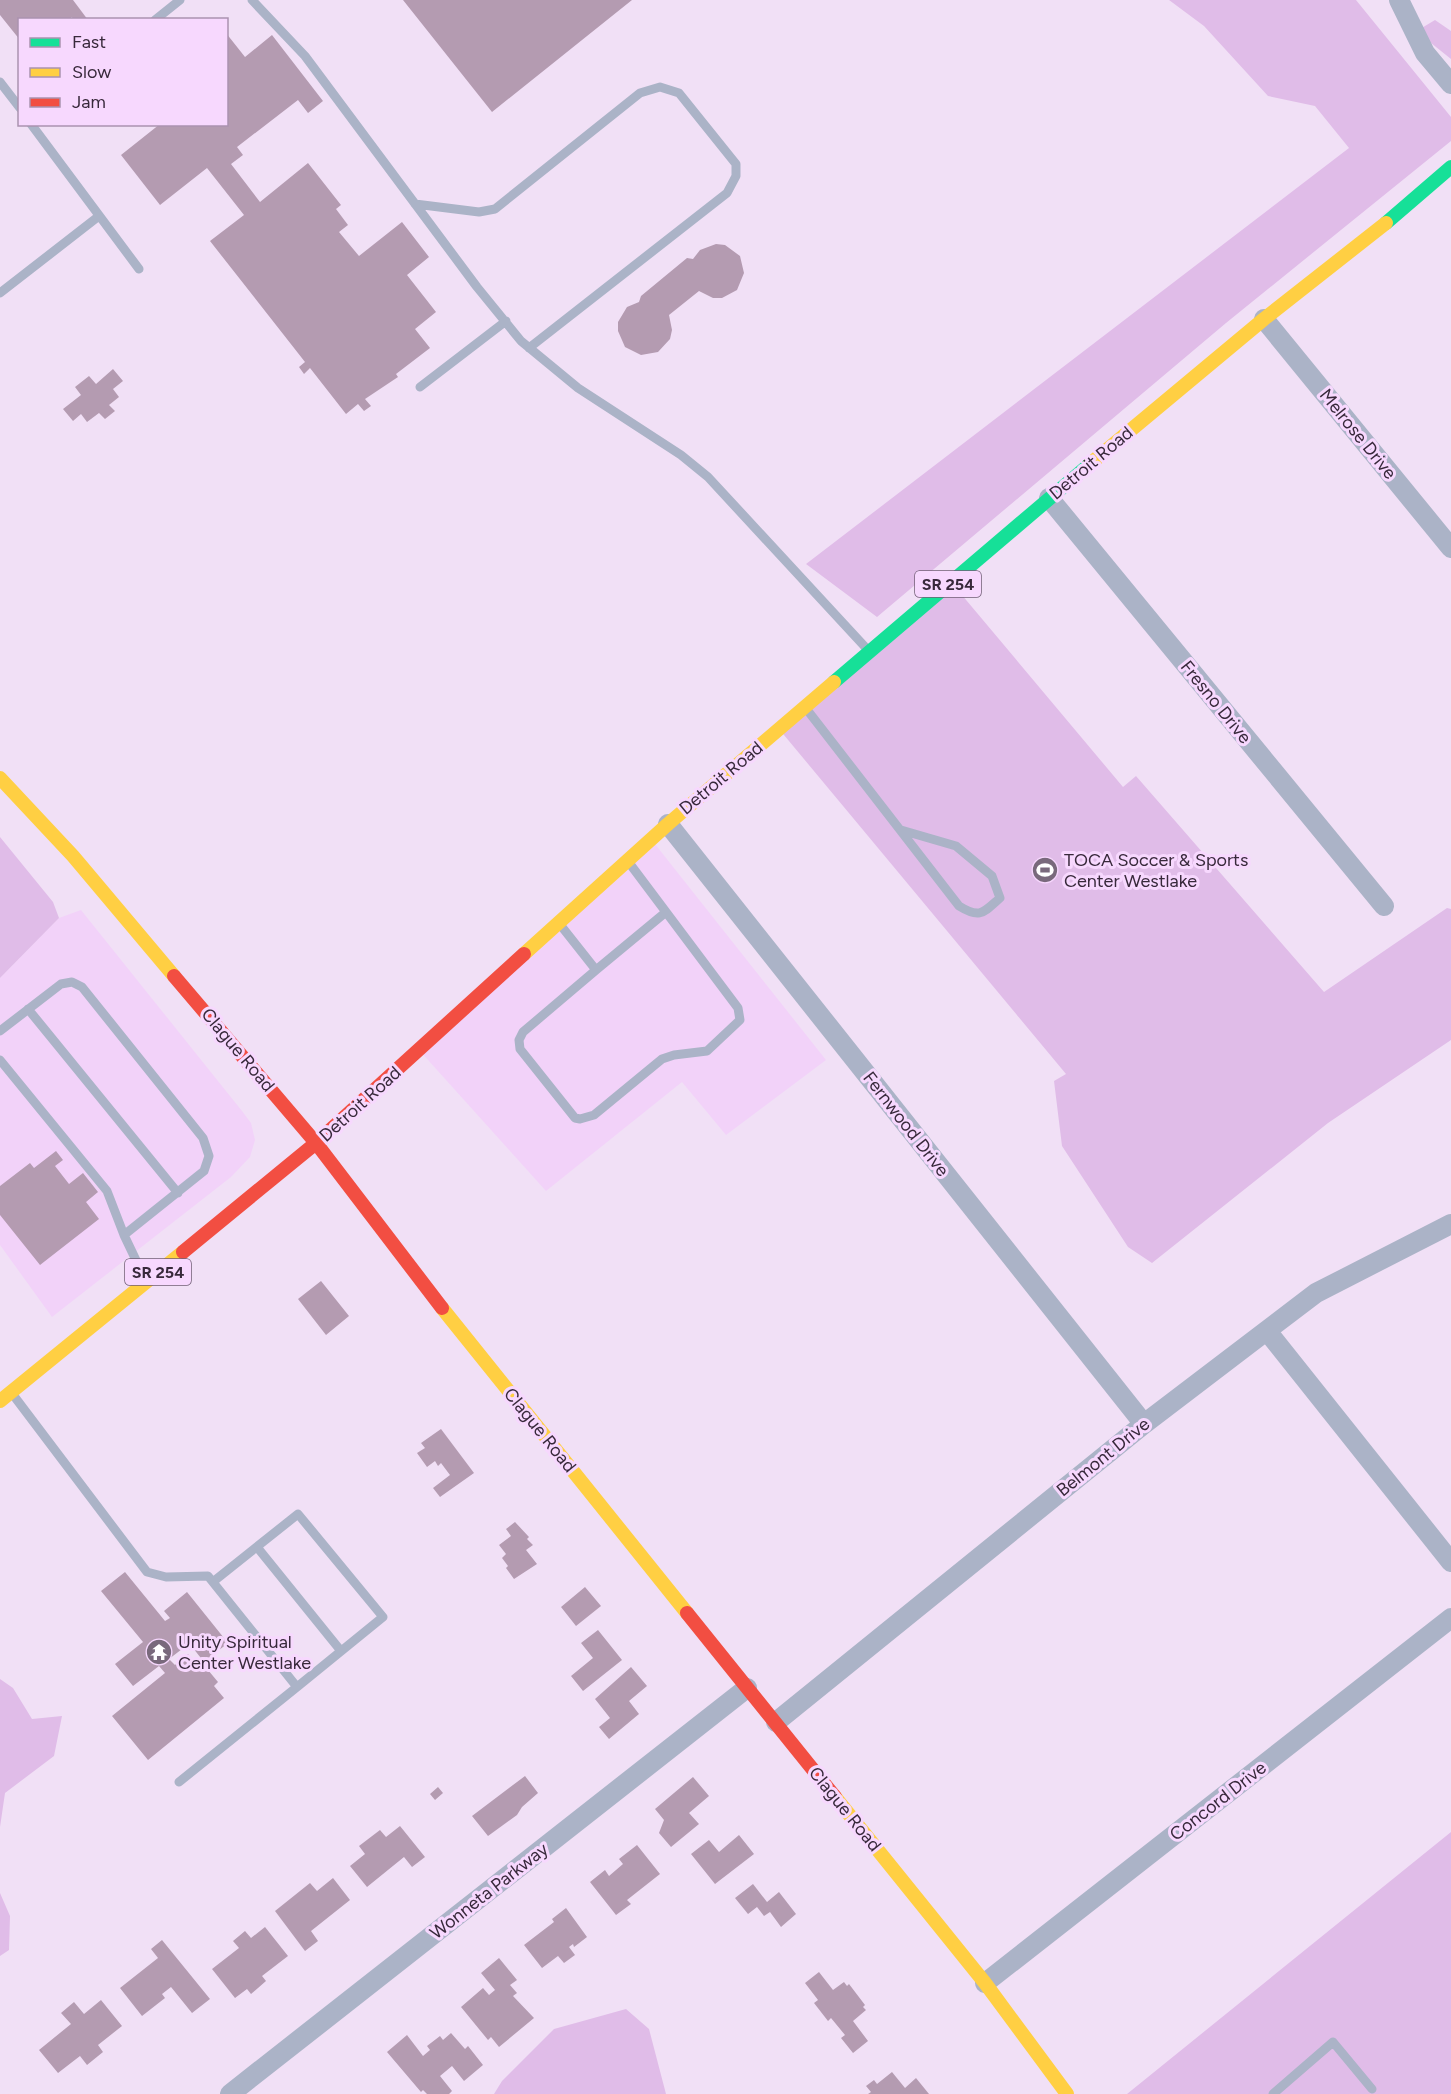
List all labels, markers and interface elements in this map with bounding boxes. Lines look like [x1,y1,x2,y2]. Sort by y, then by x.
legend [18,18,228,126]
text: Fast [72,31,106,53]
text: Slow [72,61,111,83]
text: Jam [72,91,106,113]
street label: Melrose Drive [1315,384,1401,484]
street label: Detroit Road [1045,422,1137,504]
road number: SR 254 [915,571,981,597]
street label: Fresno Drive [1176,656,1256,748]
street label: Detroit Road [675,737,767,819]
place label: TOCA Soccer & Sports Center Westlake [1064,849,1248,892]
sports icon: TOCA Soccer & Sports Center Westlake [1030,855,1060,885]
street label: Clague Road [197,1004,279,1096]
street label: Detroit Road [315,1062,405,1146]
street label: Fernwood Drive [858,1067,954,1181]
road number: SR 254 [125,1259,191,1285]
street label: Clague Road [499,1383,581,1477]
street label: Belmont Drive [1052,1413,1154,1501]
place label: Unity Spiritual Center Westlake [178,1631,311,1674]
temple icon: Unity Spiritual Center Westlake [144,1637,174,1667]
street label: Concord Drive [1165,1756,1271,1845]
street label: Clague Road [804,1762,886,1856]
street label: Wonneta Parkway [426,1838,553,1944]

